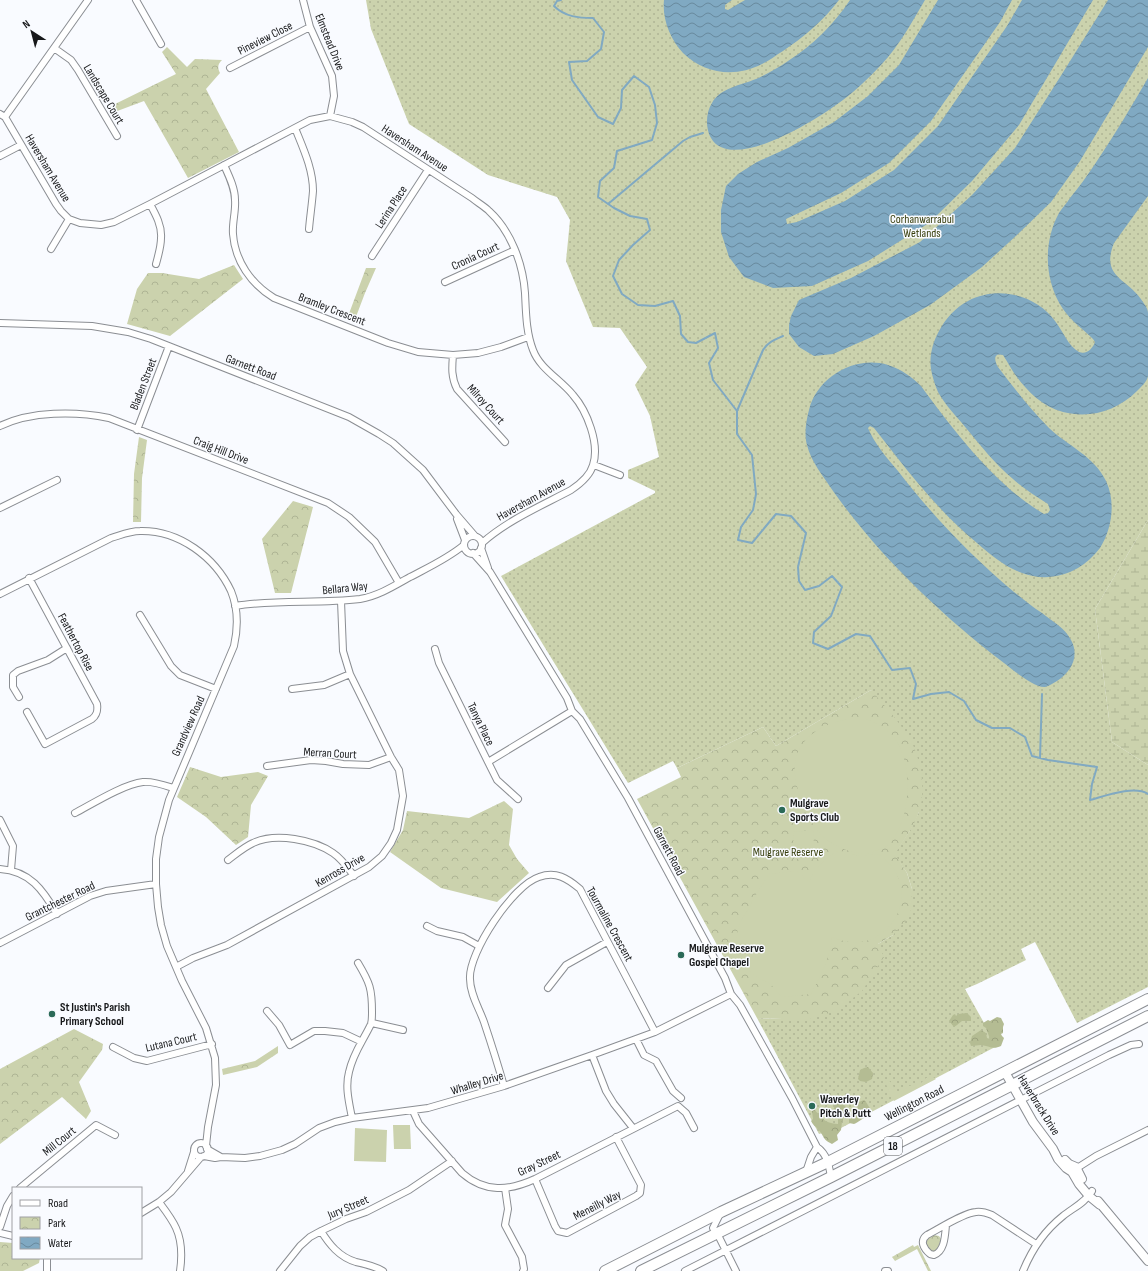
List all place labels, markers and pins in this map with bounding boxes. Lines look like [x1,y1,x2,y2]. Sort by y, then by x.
place label: Mulgrave Sports Club [790,796,839,825]
marker: Mulgrave Sports Club [777,805,787,815]
place label: Mulgrave Reserve Gospel Chapel [689,941,764,970]
marker: Mulgrave Reserve Gospel Chapel [676,950,686,960]
place label: St Justin's Parish Primary School [60,1000,130,1029]
marker: St Justin's Parish Primary School [47,1009,57,1019]
place label: Waverley Pitch & Putt [820,1092,871,1121]
marker: Waverley Pitch & Putt [807,1101,817,1111]

